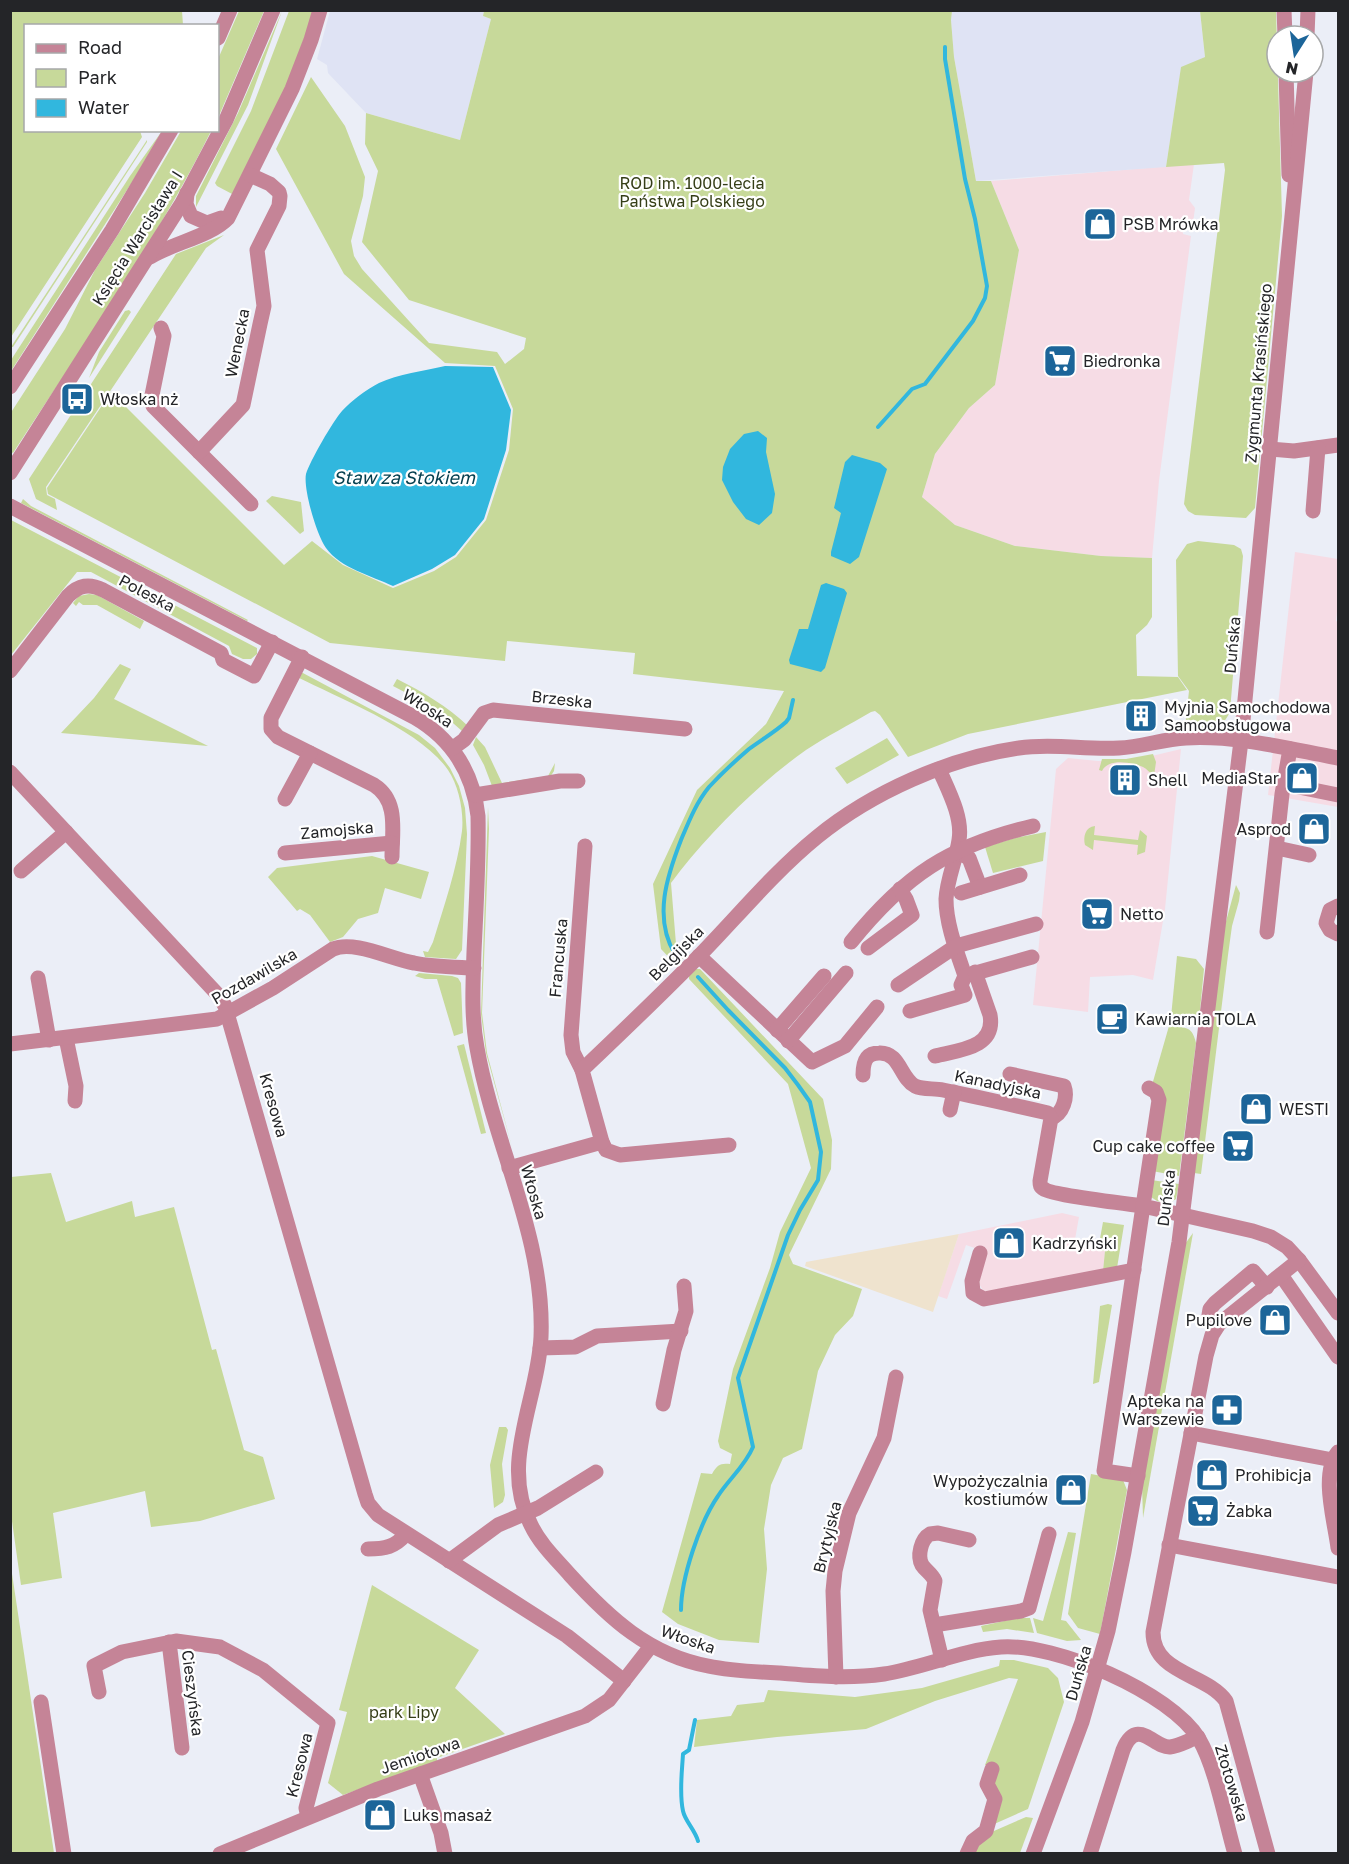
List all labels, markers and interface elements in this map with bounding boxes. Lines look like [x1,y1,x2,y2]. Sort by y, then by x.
legend [24,24,219,132]
north arrow [1265,24,1325,84]
text: Road [78,36,122,58]
text: N [1284,58,1300,80]
text: Park [78,66,117,88]
text: Water [78,96,129,118]
street label: Księcia Warcisława I [87,167,187,309]
park label: ROD im. 1000-lecia Państwa Polskiego [619,173,765,211]
shop icon: PSB Mrówka [1082,206,1118,242]
place label: PSB Mrówka [1123,214,1219,234]
street label: Zygmunta Krasińskiego [1240,282,1276,464]
street label: Wenecka [221,307,253,379]
supermarket icon: Biedronka [1042,343,1078,379]
place label: Biedronka [1083,351,1161,371]
bus stop icon: Włoska nż [59,381,95,417]
place label: Włoska nż [100,389,178,409]
water label: Staw za Stokiem [333,466,476,488]
street label: Poleska [116,570,178,616]
street label: Duńska [1220,616,1244,674]
street label: Włoska [399,684,457,732]
street label: Brzeska [531,686,593,712]
place label: Myjnia Samochodowa Samoobsługowa [1164,697,1330,735]
building icon: Myjnia Samochodowa Samoobsługowa [1123,698,1159,734]
shop icon: MediaStar [1284,760,1320,796]
building icon: Shell [1107,762,1143,798]
place label: MediaStar [1201,768,1279,788]
place label: Shell [1148,770,1188,790]
shop icon: Asprod [1296,811,1332,847]
street label: Zamojska [300,817,374,843]
place label: Asprod [1237,819,1291,839]
supermarket icon: Netto [1079,896,1115,932]
place label: Netto [1120,904,1164,924]
street label: Francuska [545,918,571,998]
street label: Belgijska [644,921,708,985]
street label: Pozdawilska [208,943,300,1009]
cafe icon: Kawiarnia TOLA [1094,1001,1130,1037]
place label: Kawiarnia TOLA [1135,1009,1256,1029]
street label: Kanadyjska [953,1065,1043,1103]
street label: Kresowa [255,1071,293,1139]
shop icon: WESTI [1238,1091,1274,1127]
place label: WESTI [1279,1099,1329,1119]
supermarket icon: Cup cake coffee [1220,1128,1256,1164]
place label: Cup cake coffee [1092,1136,1215,1156]
street label: Włoska [517,1162,551,1222]
street label: Duńska [1153,1168,1179,1228]
shop icon: Kadrzyński [991,1225,1027,1261]
place label: Kadrzyński [1032,1233,1117,1253]
shop icon: Pupilove [1257,1302,1293,1338]
place label: Pupilove [1186,1310,1252,1330]
place label: Apteka na Warszewie [1122,1391,1204,1429]
pharmacy icon: Apteka na Warszewie [1209,1392,1245,1428]
shop icon: Prohibicja [1194,1457,1230,1493]
place label: Prohibicja [1235,1465,1311,1485]
place label: Wypożyczalnia kostiumów [933,1471,1048,1509]
shop icon: Wypożyczalnia kostiumów [1053,1472,1089,1508]
supermarket icon: Żabka [1185,1493,1221,1529]
street label: Brytyjska [808,1499,846,1575]
place label: Żabka [1226,1501,1272,1521]
street label: Włoska [658,1620,718,1658]
street label: Duńska [1061,1643,1095,1703]
street label: Cieszyńska [178,1649,208,1737]
park label: park Lipy [369,1702,439,1722]
street label: Kresowa [281,1731,317,1799]
street label: Jemiołowa [378,1732,462,1778]
street label: Złotowska [1211,1742,1253,1824]
shop icon: Luks masaż [362,1797,398,1833]
place label: Luks masaż [403,1805,492,1825]

